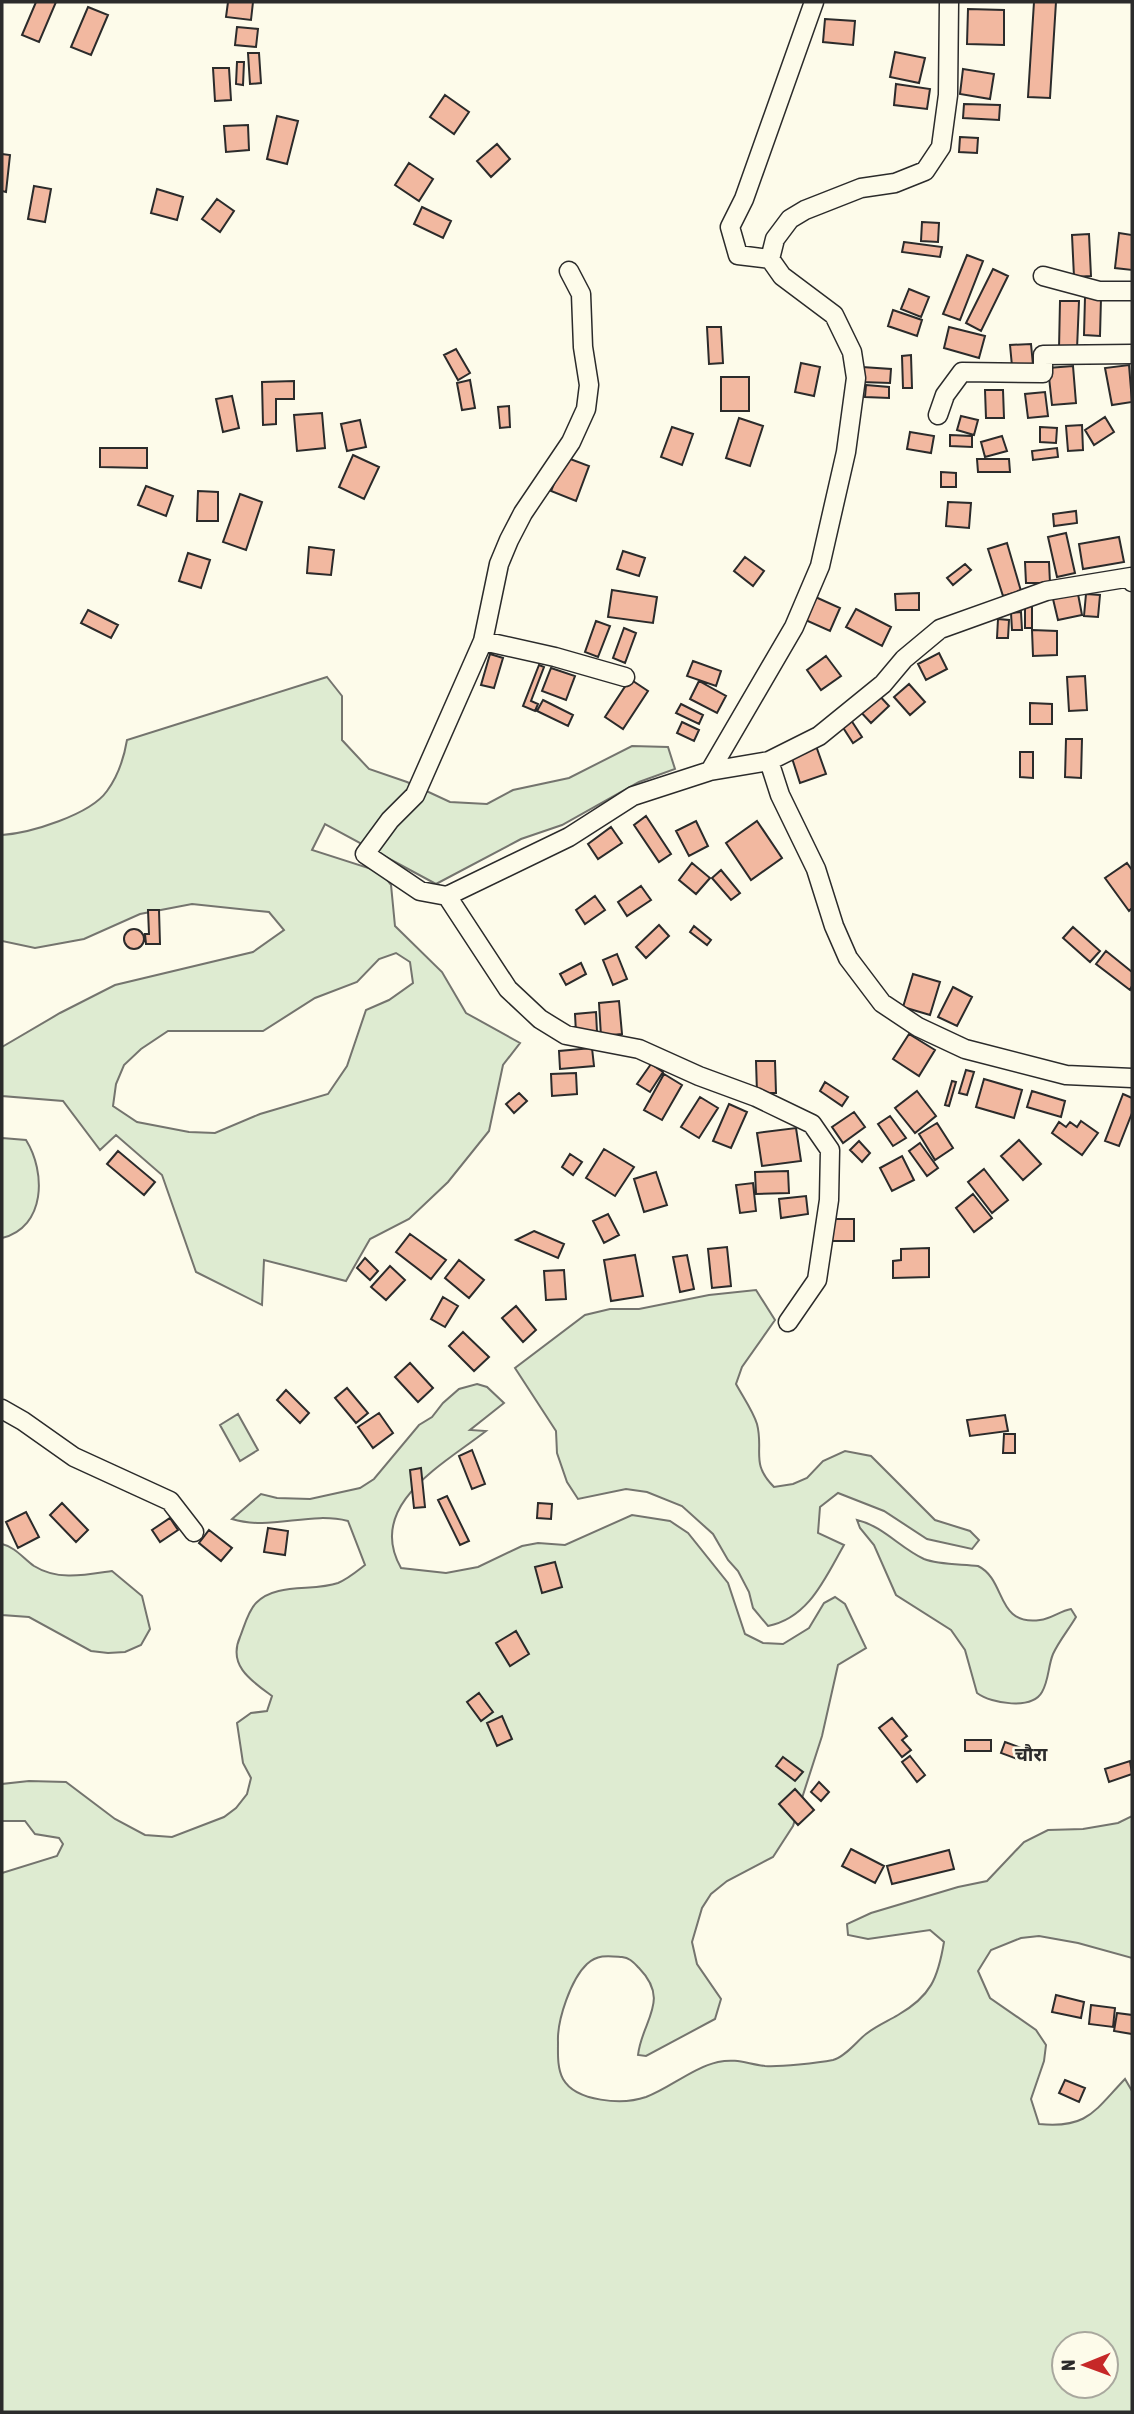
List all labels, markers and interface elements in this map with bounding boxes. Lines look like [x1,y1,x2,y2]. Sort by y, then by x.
district label: चौरा [1015,1743,1048,1765]
north arrow [1050,2330,1120,2400]
text: N [1057,2359,1079,2371]

